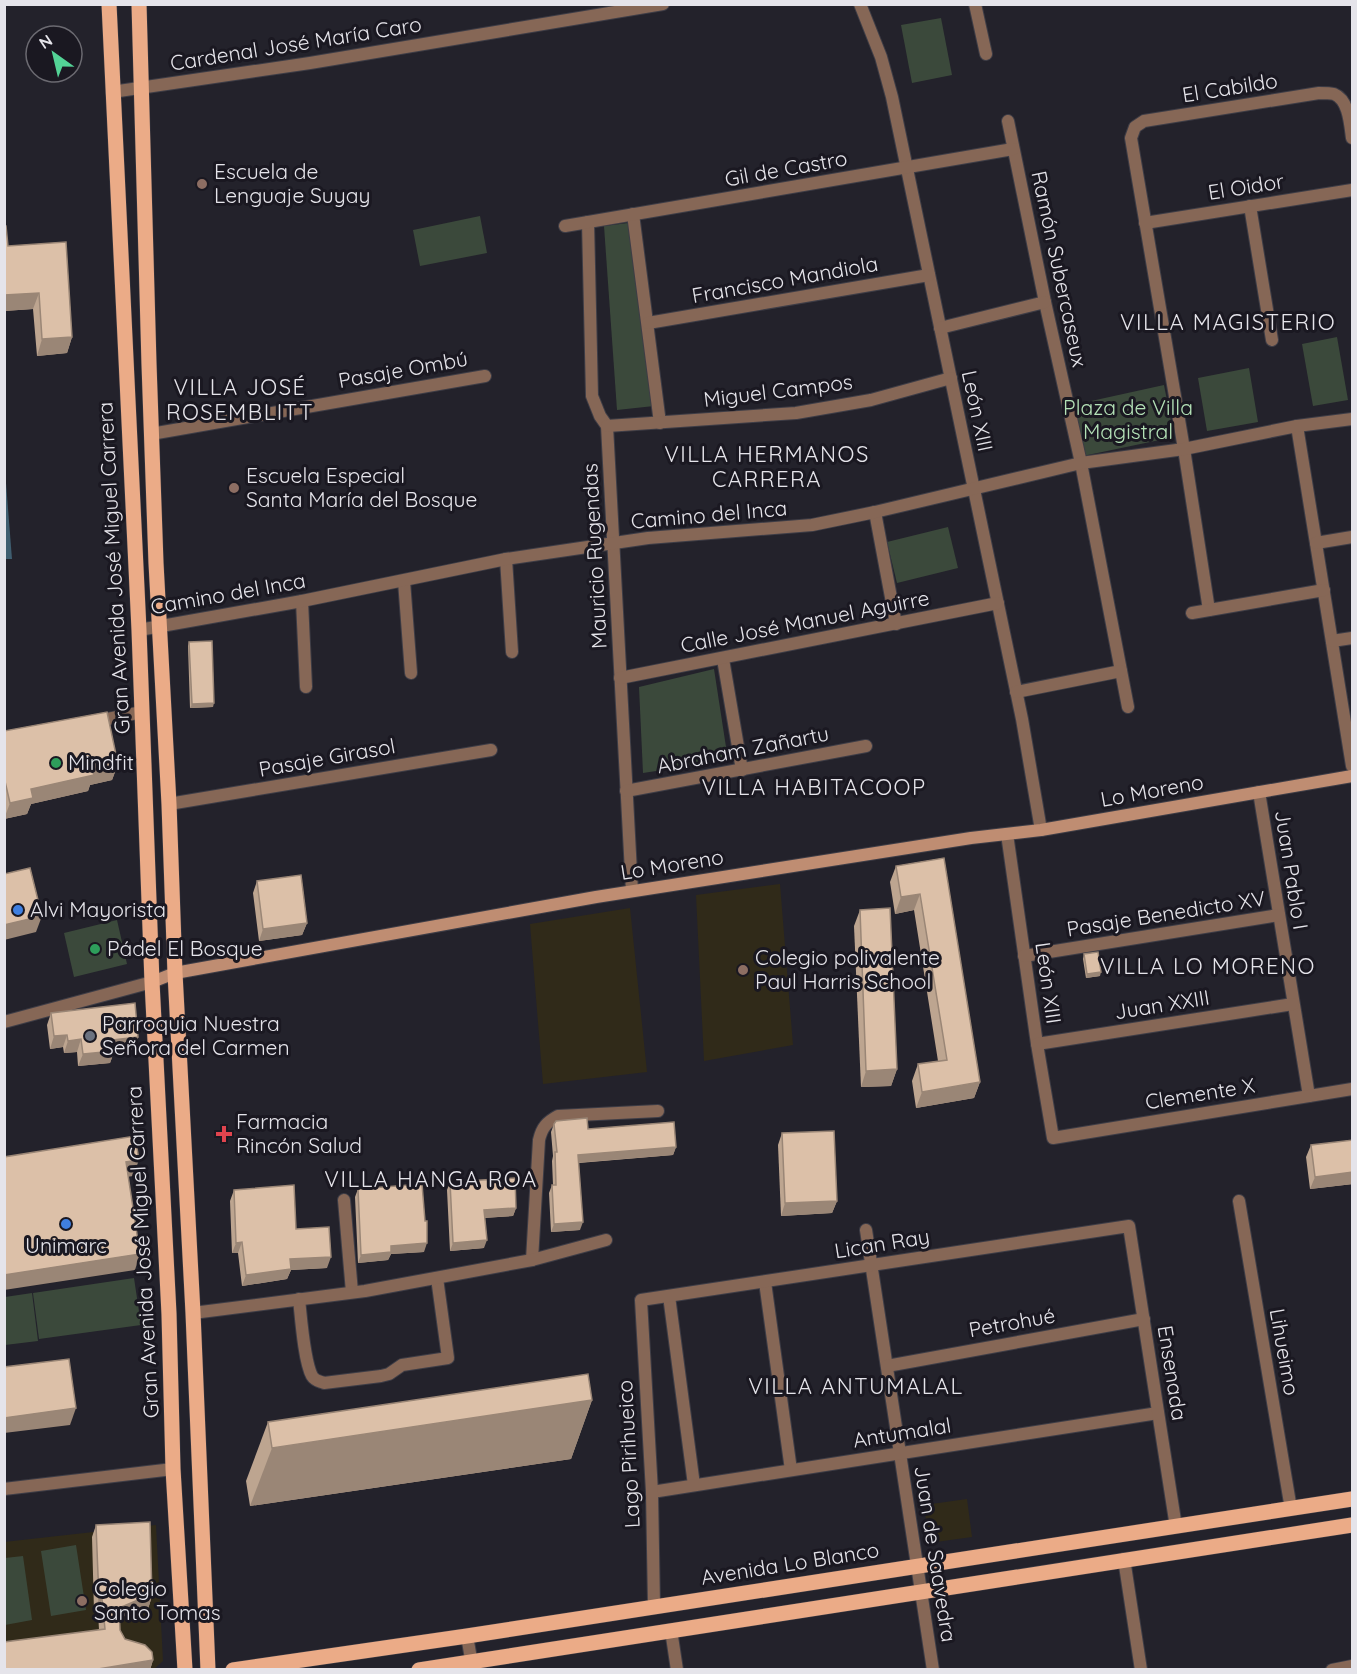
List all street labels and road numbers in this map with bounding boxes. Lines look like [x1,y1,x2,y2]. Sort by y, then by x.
street label: Cardenal José María Caro [168,10,423,76]
street label: El Cabildo [1180,67,1279,107]
street label: Gil de Castro [723,144,849,192]
street label: El Oidor [1206,167,1286,205]
street label: Ramón Subercaseux [1026,168,1093,369]
street label: Francisco Mandiola [690,250,880,308]
street label: Pasaje Ombú [336,345,470,393]
street label: Miguel Campos [702,368,854,412]
street label: León XIII [957,368,999,454]
street label: Gran Avenida José Miguel Carrera [91,401,135,735]
street label: Mauricio Rugendas [576,463,612,650]
street label: Camino del Inca [630,494,788,534]
street label: Camino del Inca [148,567,307,619]
street label: Calle José Manuel Aguirre [678,584,931,658]
street label: Abraham Zañartu [655,720,831,778]
street label: Pasaje Girasol [257,732,397,782]
street label: Lo Moreno [1098,768,1205,812]
street label: Juan Pablo I [1270,808,1314,931]
street label: Lo Moreno [618,843,725,885]
street label: Pasaje Benedicto XV [1065,884,1267,942]
street label: León XIII [1030,940,1068,1025]
street label: Juan XXIII [1113,984,1211,1024]
street label: Clemente X [1143,1071,1257,1115]
street label: Gran Avenida José Miguel Carrera [120,1085,164,1419]
street label: Lican Ray [832,1223,931,1263]
street label: Petrohué [967,1302,1057,1342]
street label: Lihueimo [1265,1306,1305,1397]
street label: Ensenada [1153,1323,1193,1422]
street label: Lago Pirihueico [611,1379,645,1529]
street label: Antumalal [851,1411,953,1453]
street label: Juan de Saavedra [909,1464,963,1644]
street label: Avenida Lo Blanco [699,1536,881,1590]

